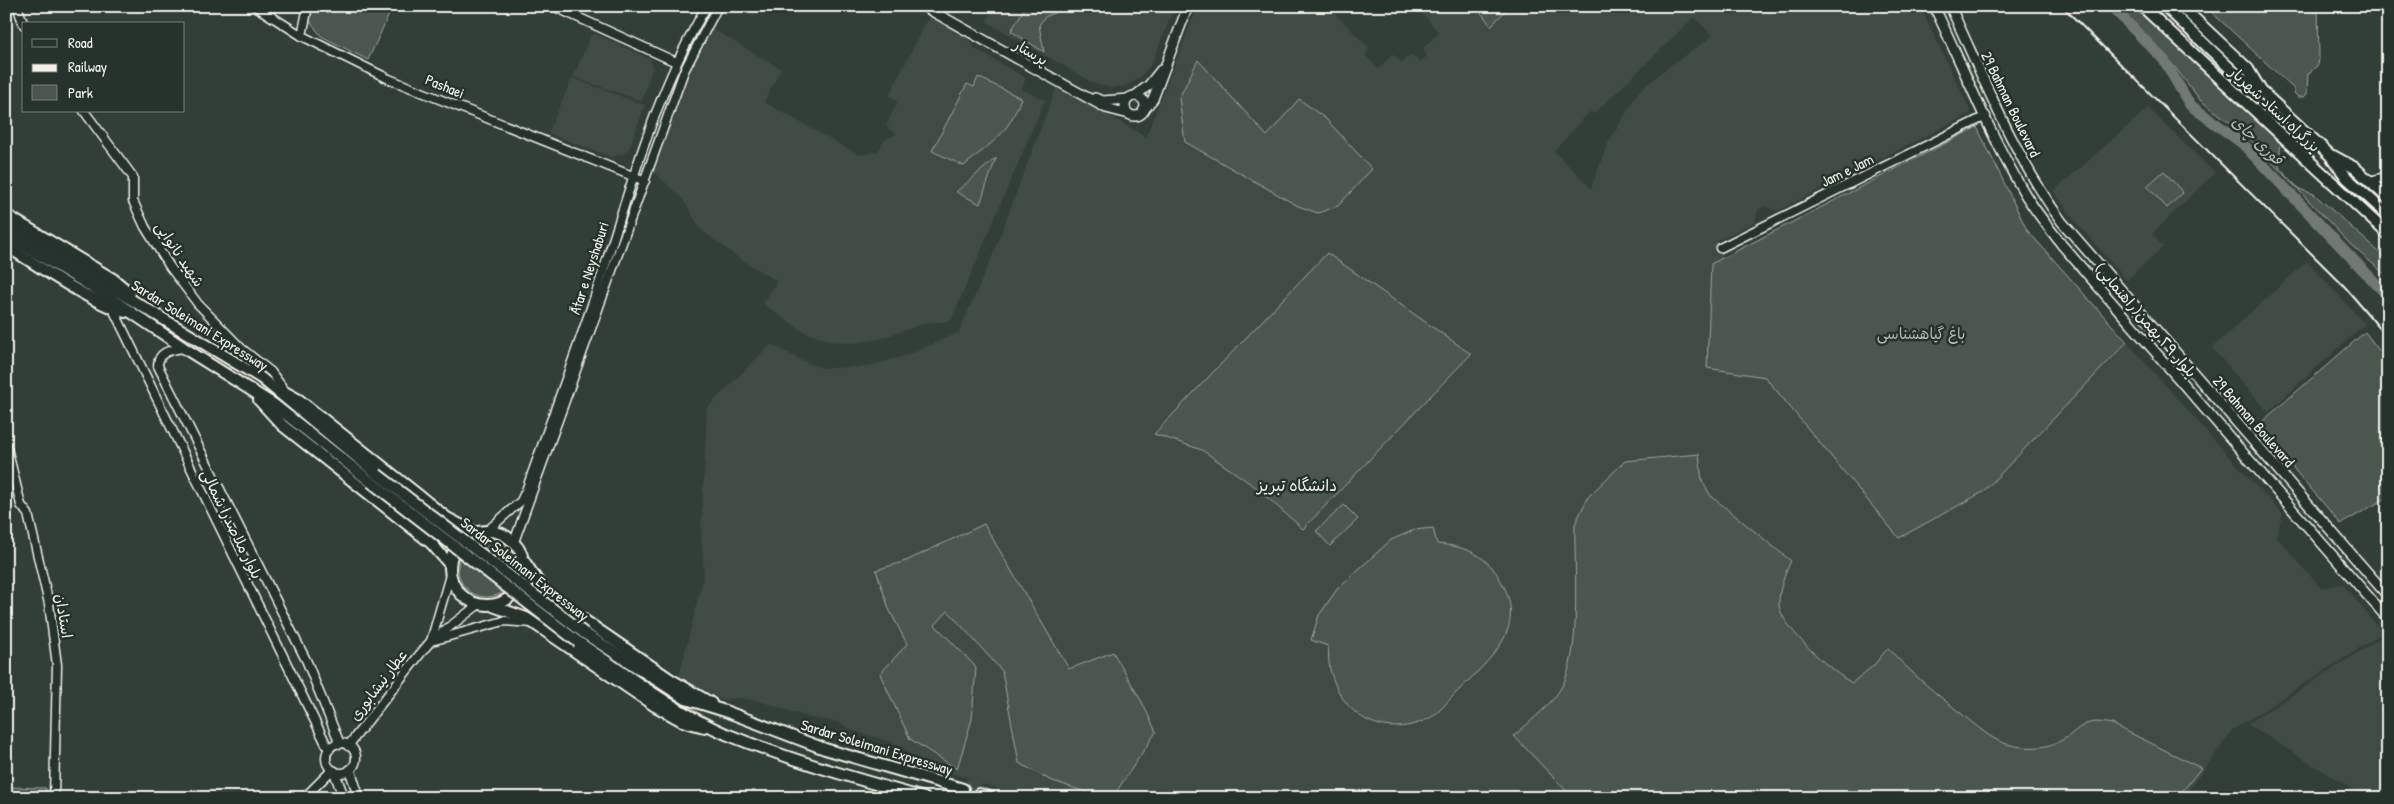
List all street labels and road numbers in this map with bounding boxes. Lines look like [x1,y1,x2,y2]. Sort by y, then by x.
street label: پرستار [1009,33,1052,70]
street label: 29 Bahman Boulevard [1976,48,2046,161]
street label: بزرگراه استاد شهریار [2224,61,2325,157]
street label: Pashaei [422,69,468,103]
street label: Jam e Jam [1817,148,1877,192]
street label: شهید نانوایی [150,217,210,291]
street label: ََAtar e Neyshaburi [564,219,614,317]
street label: بلوار ٢٩ بهمن(راهنمایی) [2090,258,2202,382]
street label: Sardar Soleimani Expressway [128,274,272,376]
street label: 29 Bahman Boulevard [2208,371,2300,471]
street label: بلوار ملاصدرا شمالی [196,466,268,582]
street label: Sardar Soleimani Expressway [456,512,594,626]
street label: استادان [50,592,78,640]
street label: عطار نیشابوری [344,645,412,725]
street label: Sardar Soleimani Expressway [799,714,955,780]

